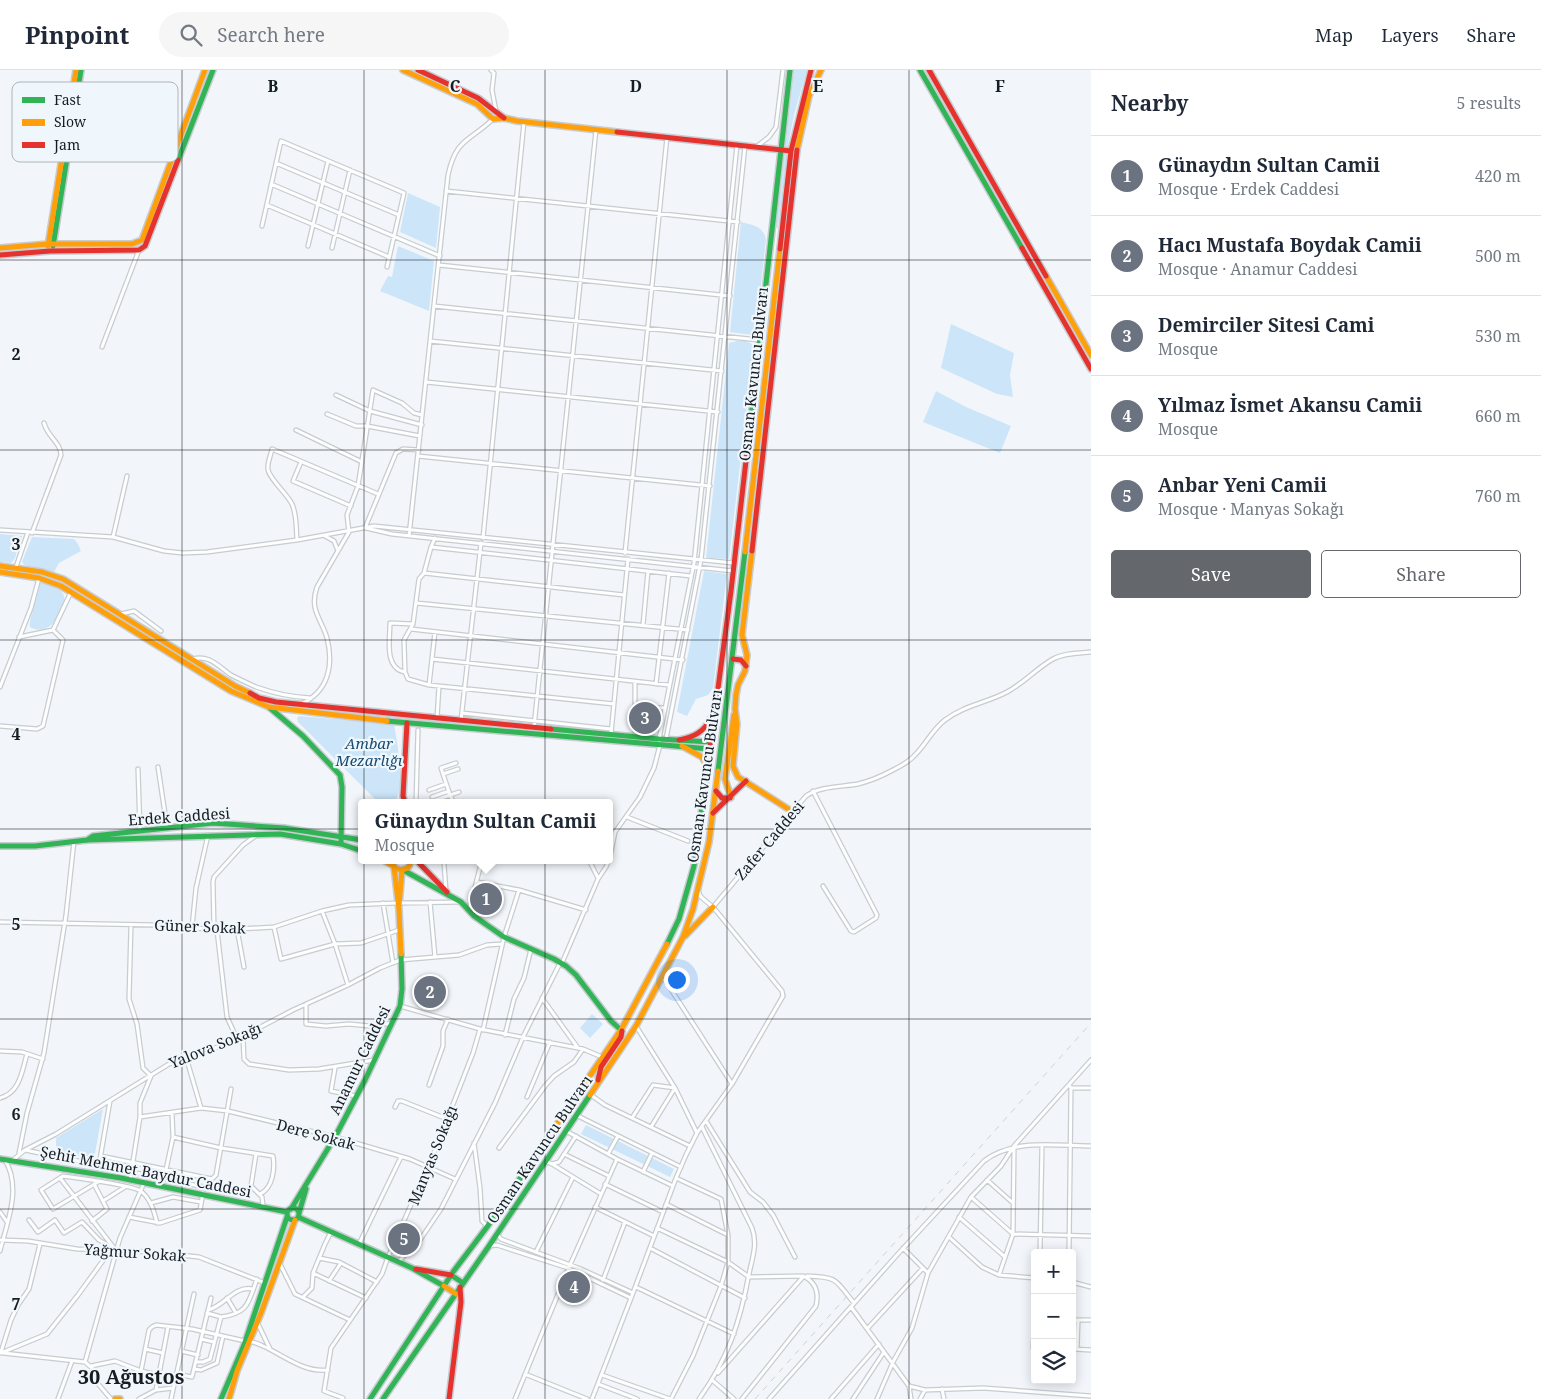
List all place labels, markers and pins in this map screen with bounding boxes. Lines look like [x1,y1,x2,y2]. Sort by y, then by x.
pin: 3 [629,699,661,737]
pin: 1 [470,880,502,918]
pin: 2 [414,973,446,1011]
pin: 5 [388,1220,420,1258]
pin: 4 [558,1268,590,1306]

